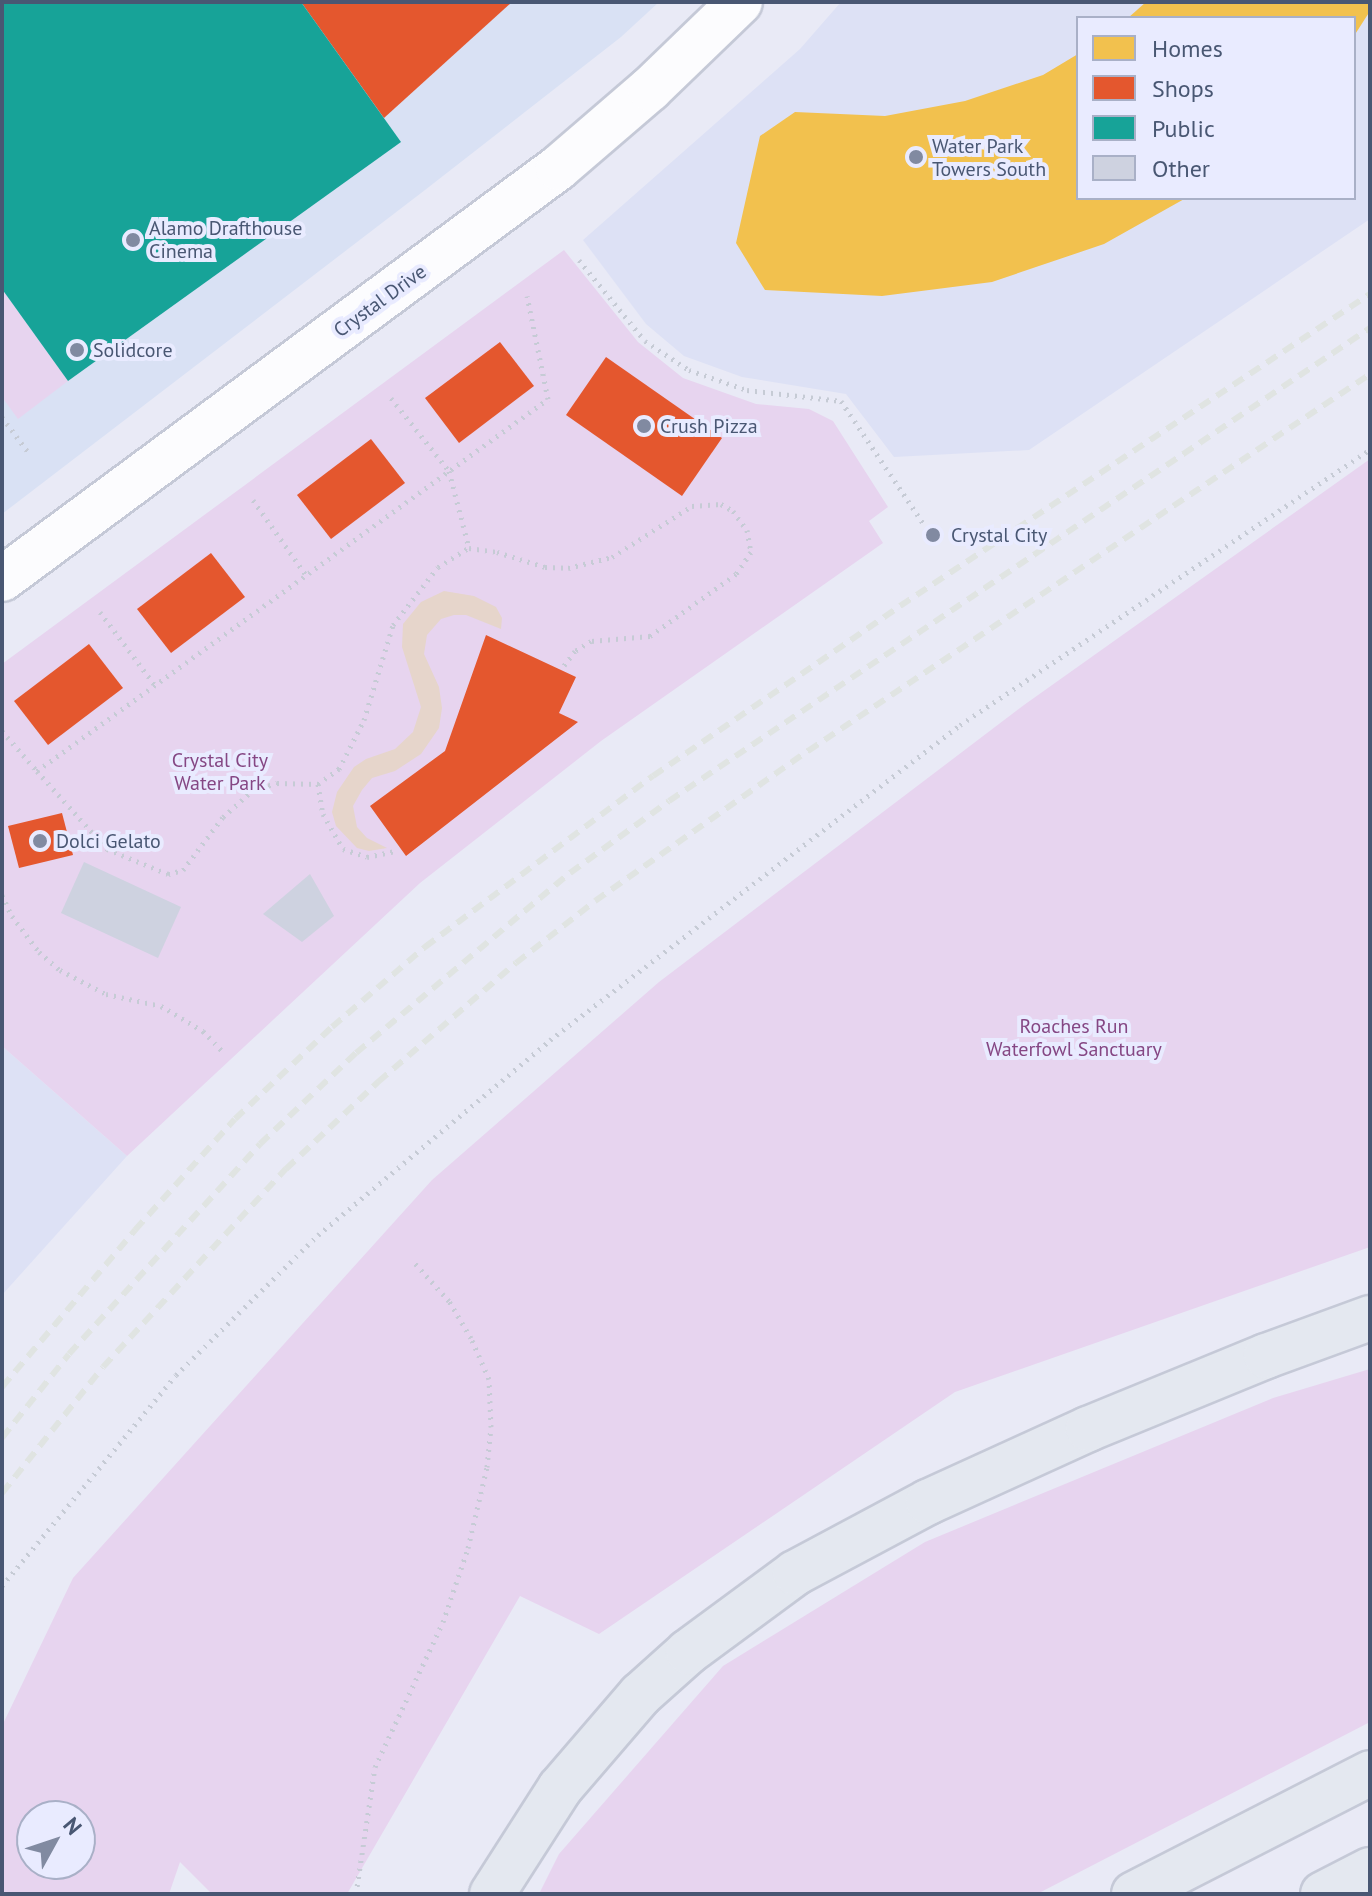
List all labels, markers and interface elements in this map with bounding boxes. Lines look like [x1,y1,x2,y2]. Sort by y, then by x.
legend [1076,16,1356,200]
text: Homes [1152,33,1223,64]
text: Shops [1152,73,1214,104]
text: Public [1152,113,1215,144]
place label: Water Park Towers South [932,134,1046,181]
marker: Water Park Towers South [907,148,925,166]
text: Other [1152,153,1210,184]
place label: Alamo Drafthouse Cinema [149,216,302,263]
marker: Alamo Drafthouse Cinema [124,231,142,249]
street label: Crystal Drive [329,259,431,343]
place label: Solidcore [93,338,173,362]
marker: Solidcore [68,341,86,359]
place label: Crush Pizza [660,414,758,438]
marker: Crush Pizza [635,417,653,435]
place label: Crystal City [951,523,1047,547]
marker: Crystal City [922,524,944,546]
park label: Crystal City Water Park [172,749,268,796]
place label: Dolci Gelato [56,829,161,853]
marker: Dolci Gelato [31,832,49,850]
park label: Roaches Run Waterfowl Sanctuary [986,1015,1162,1062]
north arrow [16,1800,96,1880]
text: N [57,1811,88,1840]

